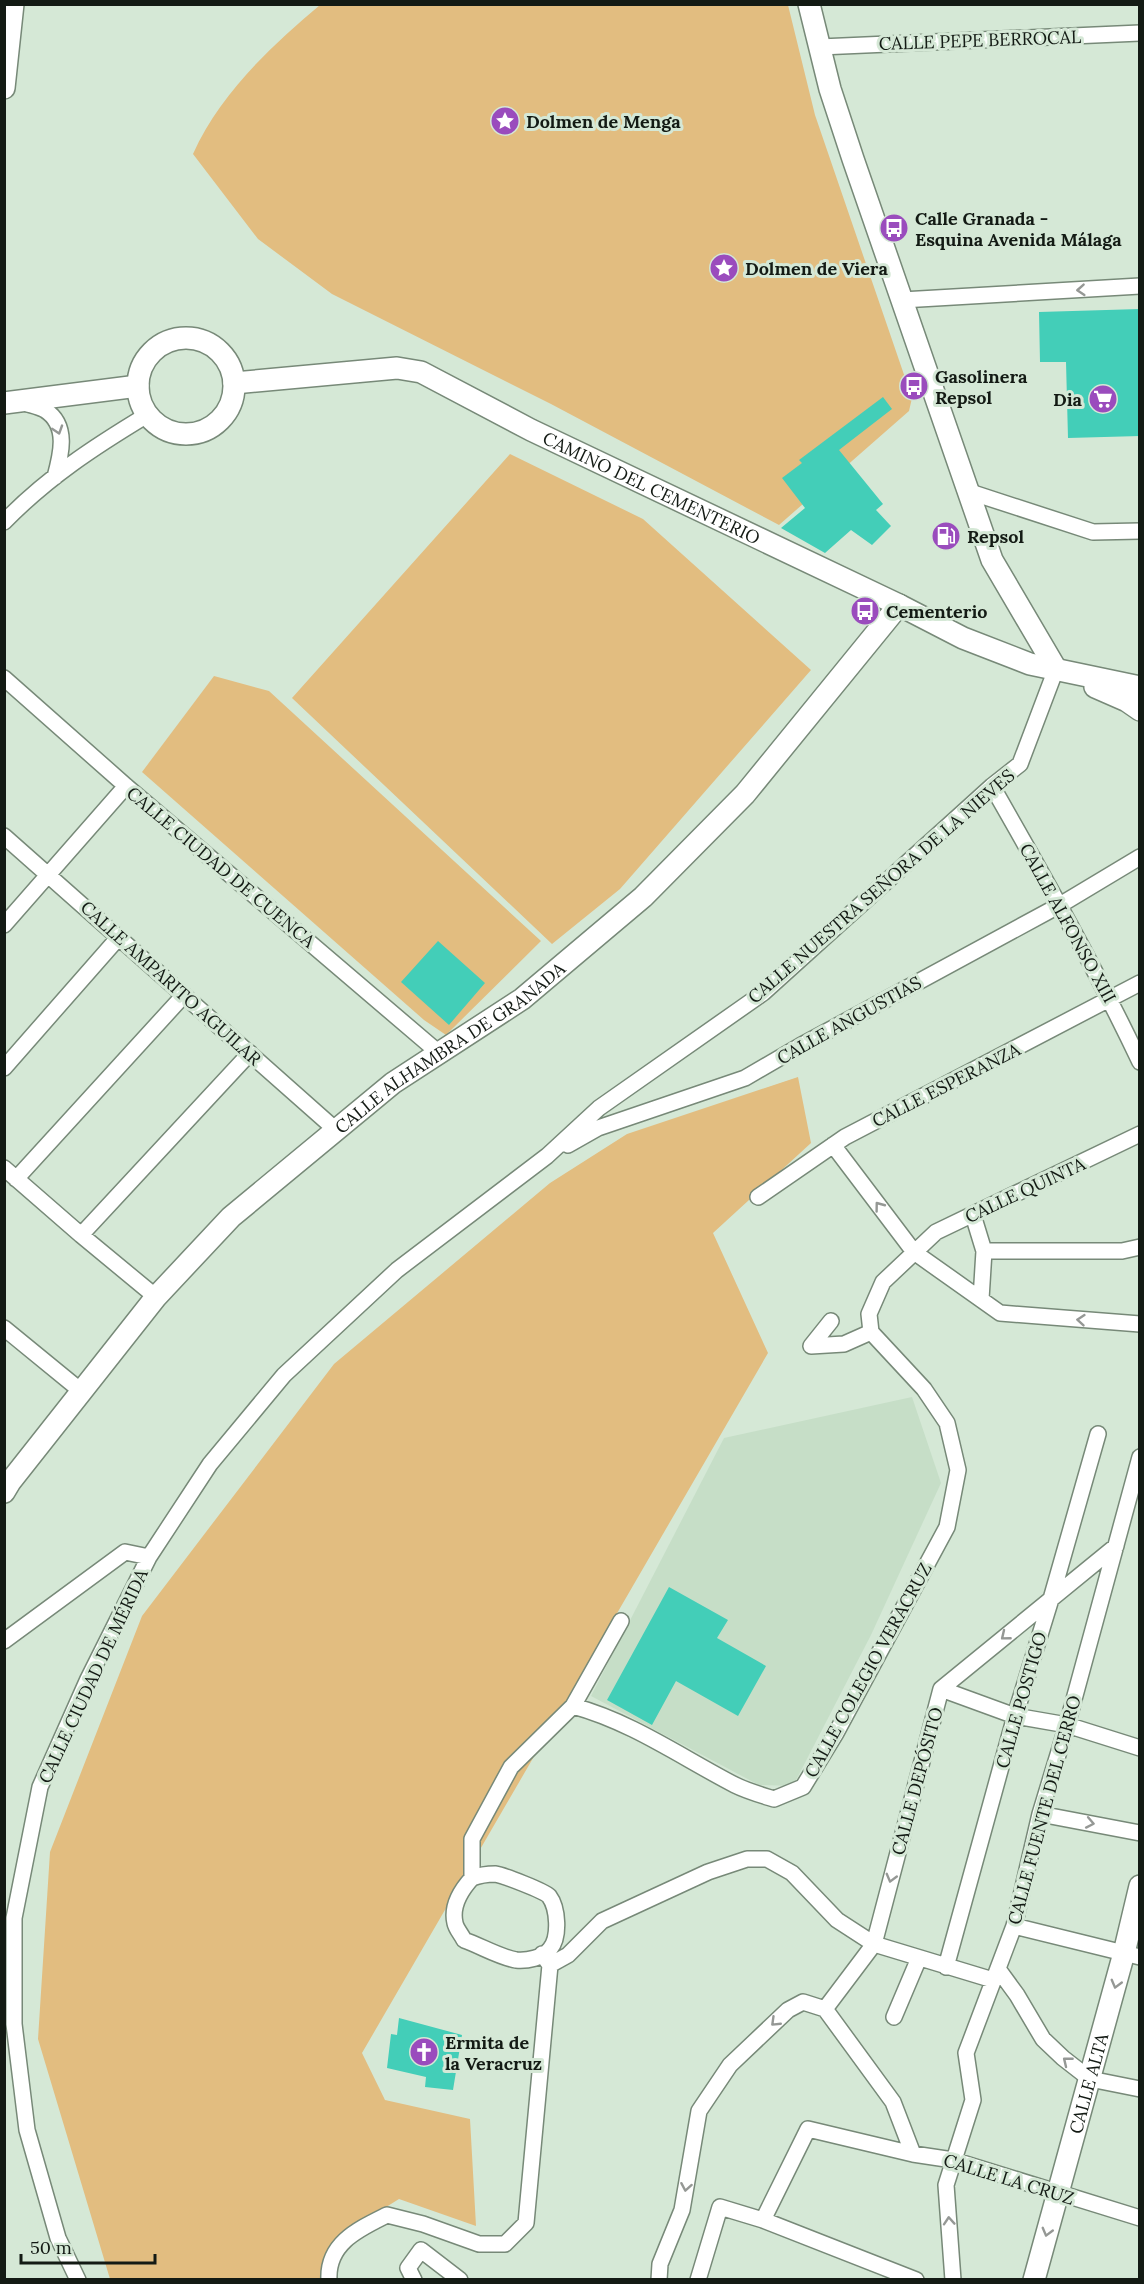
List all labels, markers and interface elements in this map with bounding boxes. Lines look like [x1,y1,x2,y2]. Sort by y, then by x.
street label: CALLE PEPE BERROCAL [878,25,1082,55]
place icon: Dolmen de Menga [489,105,521,137]
place label: Dolmen de Menga [526,110,681,133]
place label: Calle Granada - Esquina Avenida Málaga [915,207,1122,251]
bus stop icon: Calle Granada - Esquina Avenida Málaga [878,212,910,244]
place icon: Dolmen de Viera [708,252,740,284]
place label: Dolmen de Viera [745,257,888,280]
one-way arrow [1077,284,1086,297]
place label: Gasolinera Repsol [935,365,1028,409]
bus stop icon: Gasolinera Repsol [898,370,930,402]
supermarket icon: Dia [1087,383,1119,415]
place label: Dia [1053,388,1083,411]
one-way arrow [51,424,63,435]
street label: CAMINO DEL CEMENTERIO [539,426,764,549]
fuel station icon: Repsol [930,520,962,552]
place label: Repsol [967,525,1024,548]
bus stop icon: Cementerio [849,595,881,627]
place label: Cementerio [886,600,988,623]
street label: CALLE NUESTRA SEÑORA DE LA NIEVES [743,764,1019,1008]
street label: CALLE CIUDAD DE CUENCA [122,781,320,953]
street label: CALLE ALFONSO XIII [1015,839,1121,1007]
street label: CALLE AMPARITO AGUILAR [76,896,267,1071]
street label: CALLE ALHAMBRA DE GRANADA [330,956,570,1138]
street label: CALLE ANGUSTIAS [773,971,925,1069]
street label: CALLE ESPERANZA [868,1037,1025,1132]
street label: CALLE QUINTA [961,1152,1090,1228]
one-way arrow [875,1201,886,1212]
one-way arrow [1077,1314,1086,1327]
street label: CALLE COLEGIO VERACRUZ [799,1559,937,1781]
street label: CALLE CIUDAD DE MÉRIDA [33,1565,153,1787]
street label: CALLE POSTIGO [991,1629,1051,1771]
one-way arrow [1001,1629,1012,1640]
street label: CALLE FUENTE DEL CERRO [1002,1693,1086,1927]
street label: CALLE DEPÓSITO [886,1705,948,1857]
one-way arrow [1085,1817,1095,1829]
one-way arrow [886,1872,898,1883]
one-way arrow [1110,1978,1123,1988]
one-way arrow [771,2015,781,2026]
street label: CALLE ALTA [1063,2030,1113,2136]
place label: Ermita de la Veracruz [445,2031,542,2075]
church icon: Ermita de la Veracruz [408,2036,440,2068]
one-way arrow [1063,2057,1074,2068]
street label: CALLE LA CRUZ [941,2148,1077,2210]
one-way arrow [680,2183,692,2192]
one-way arrow [943,2217,956,2226]
scale bar [21,2227,154,2265]
one-way arrow [1042,2227,1055,2237]
text: 50 m [30,2236,72,2259]

